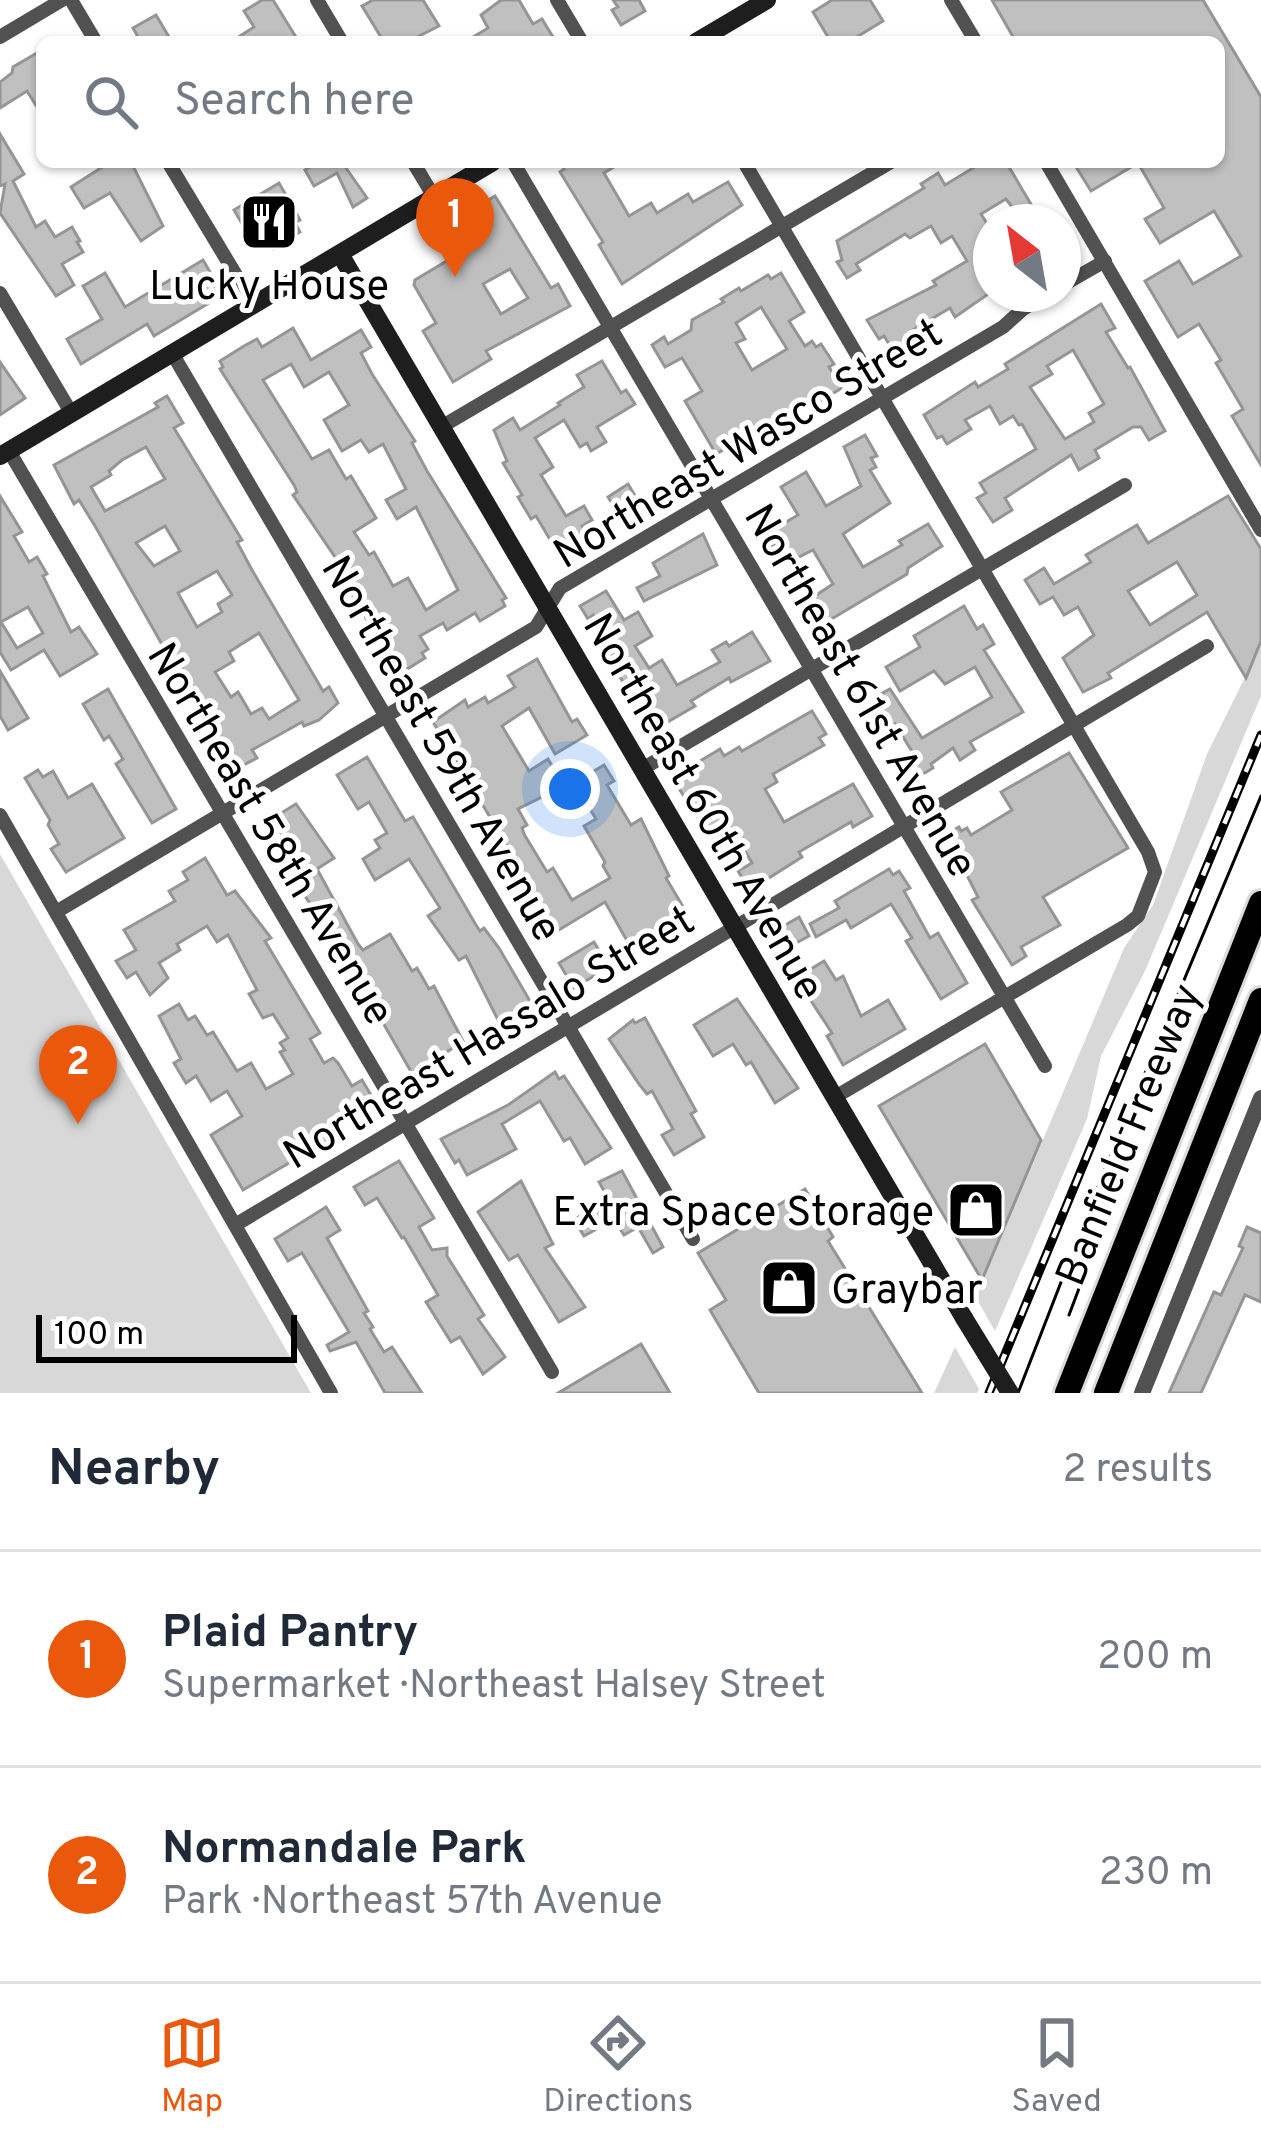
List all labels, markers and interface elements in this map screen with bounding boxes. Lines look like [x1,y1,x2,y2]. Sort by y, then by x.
search box [36,36,1225,168]
icon: search [78,69,144,135]
text: Search here [174,74,414,131]
pin: 1 [416,178,494,277]
restaurant icon: Lucky House [238,191,300,253]
north arrow [973,204,1081,312]
place label: Lucky House [149,262,389,315]
street label: Northeast Wasco Street [545,309,953,583]
street label: Northeast 61st Avenue [730,496,987,888]
street label: Northeast 59th Avenue [307,548,571,953]
street label: Northeast 60th Avenue [569,605,834,1011]
street label: Northeast 58th Avenue [133,634,403,1036]
your location [540,759,600,819]
street label: Northeast Hassalo Street [275,896,705,1184]
street label: Banfield Freeway [1046,977,1216,1294]
pin: 2 [39,1025,117,1124]
shop icon: Extra Space Storage [945,1179,1007,1241]
place label: Extra Space Storage [552,1188,934,1241]
shop icon: Graybar [758,1257,820,1319]
place label: Graybar [831,1266,983,1319]
scale bar [36,1309,297,1362]
text: 100 m [54,1315,144,1357]
text: Nearby [48,1439,220,1504]
text: 2 results [1062,1447,1213,1496]
text: Plaid Pantry [162,1606,418,1663]
text: 1 [79,1634,95,1683]
text: 200 m [1097,1634,1213,1683]
text: Supermarket · Northeast Halsey Street [162,1663,826,1712]
text: Normandale Park [162,1822,526,1879]
text: 2 [75,1850,99,1899]
text: 230 m [1099,1850,1213,1899]
text: Park · Northeast 57th Avenue [162,1879,662,1928]
tab: Map [159,2010,225,2124]
tab: Directions [543,2010,693,2124]
tab: Saved [1011,2010,1102,2124]

